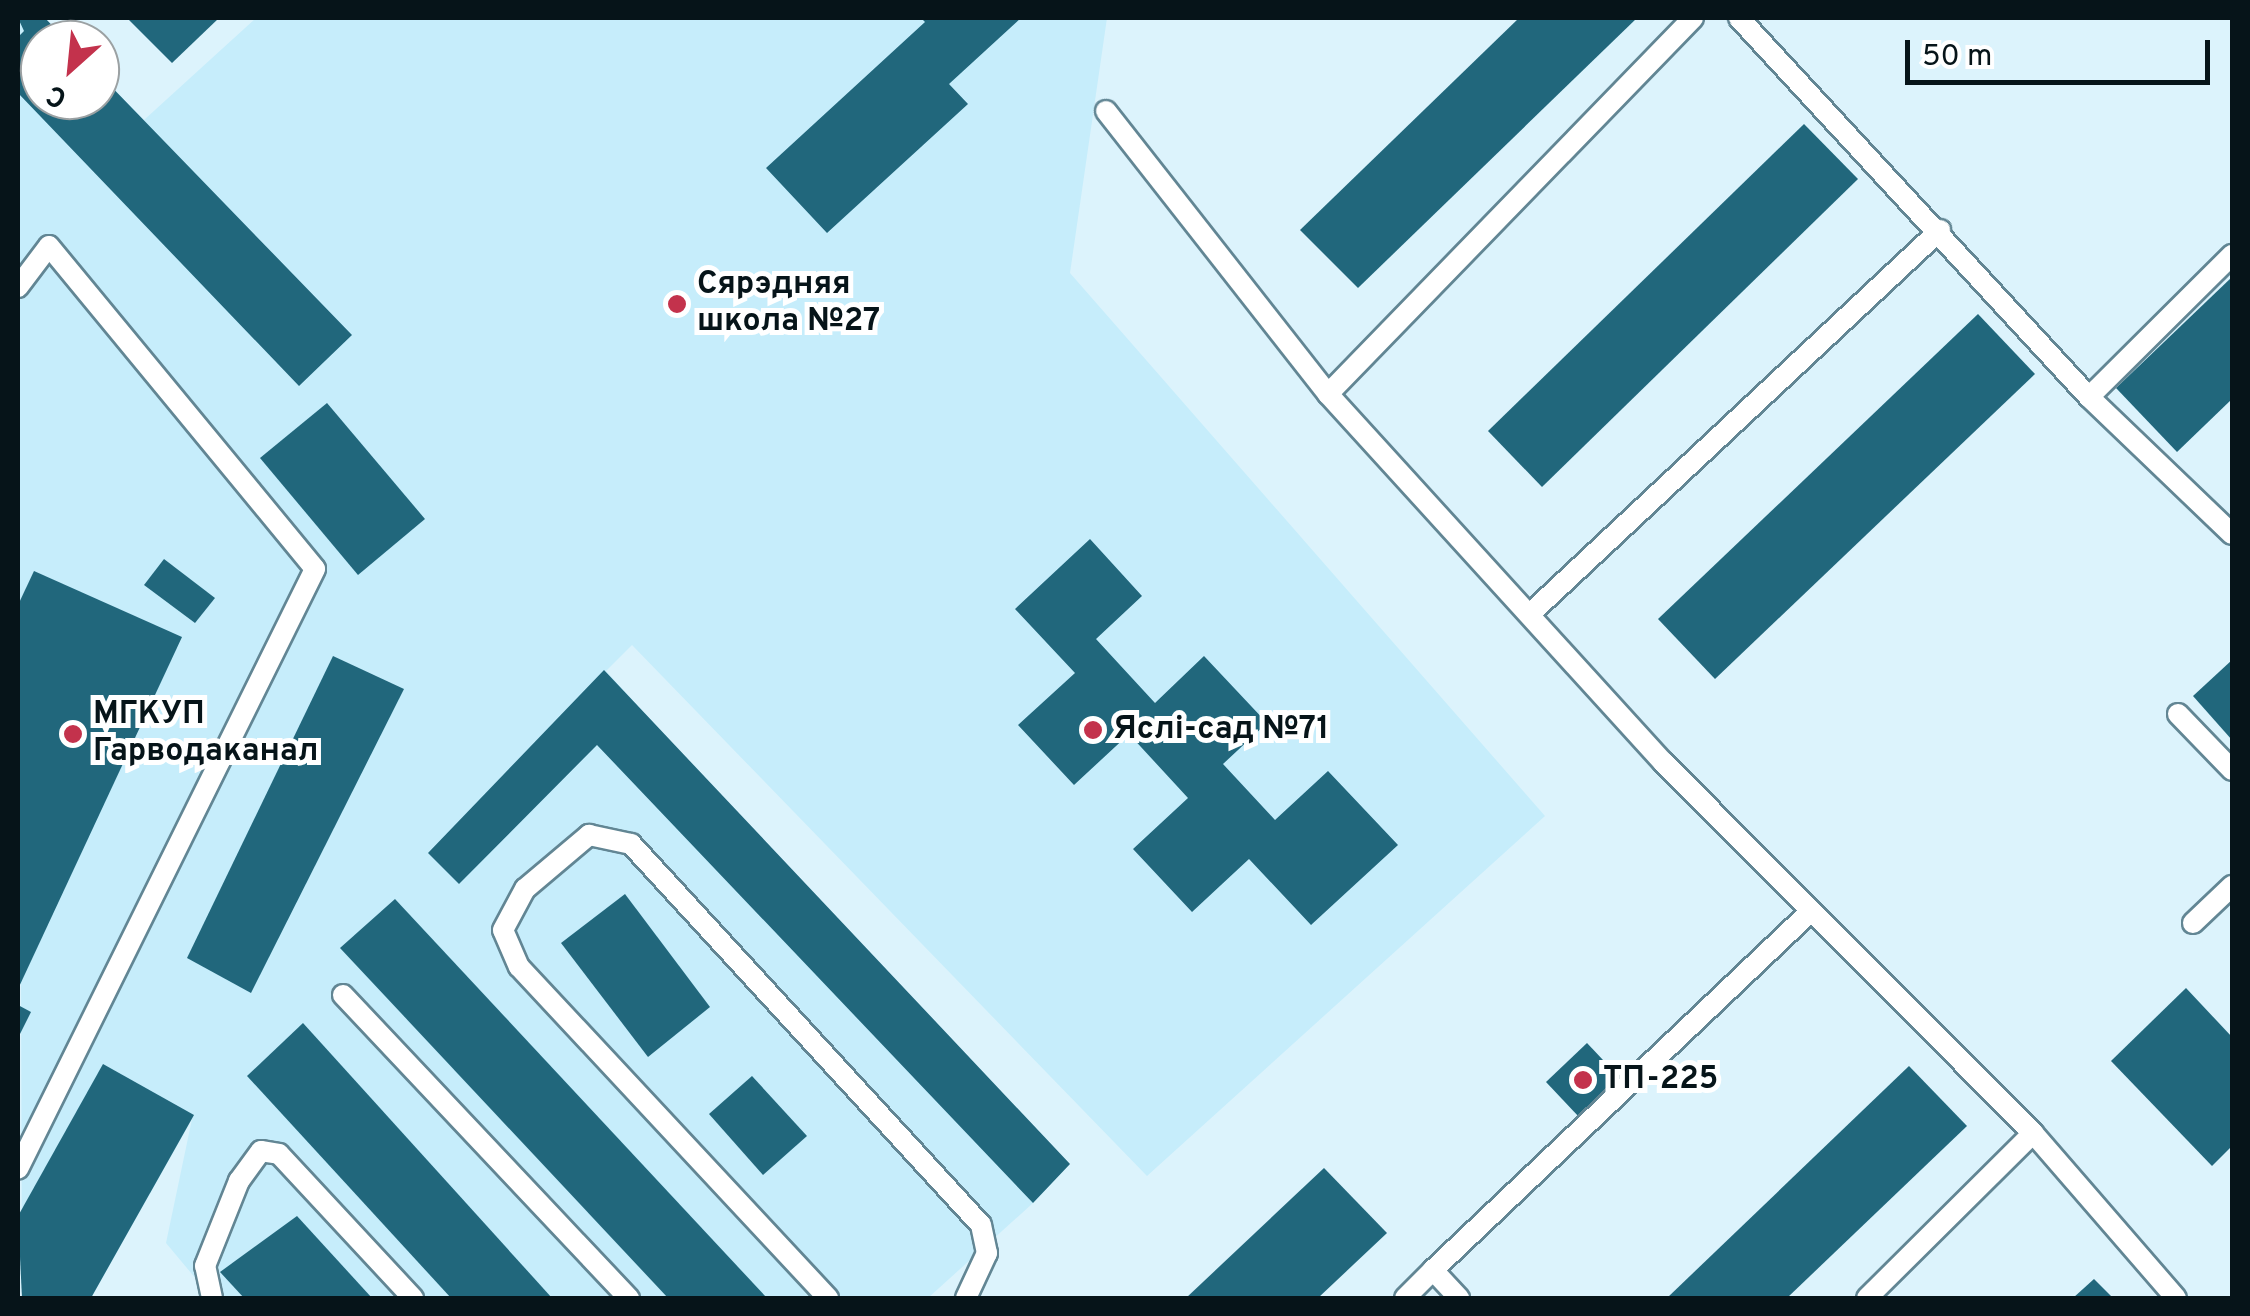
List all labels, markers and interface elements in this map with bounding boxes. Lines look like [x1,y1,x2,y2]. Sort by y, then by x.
north arrow [20,20,120,120]
scale bar [1910,20,2215,82]
text: 50 m [1922,39,1992,76]
text: С [41,75,73,115]
place label: Сярэдняя школа №27 [697,267,880,342]
marker: Сярэдняя школа №27 [666,293,688,315]
place label: МГКУП Гарводаканал [93,697,319,772]
place label: Яслі-сад №71 [1113,711,1329,749]
marker: Яслі-сад №71 [1082,719,1104,741]
marker: МГКУП Гарводаканал [62,723,84,745]
place label: ТП-225 [1603,1061,1718,1099]
marker: ТП-225 [1572,1069,1594,1091]

